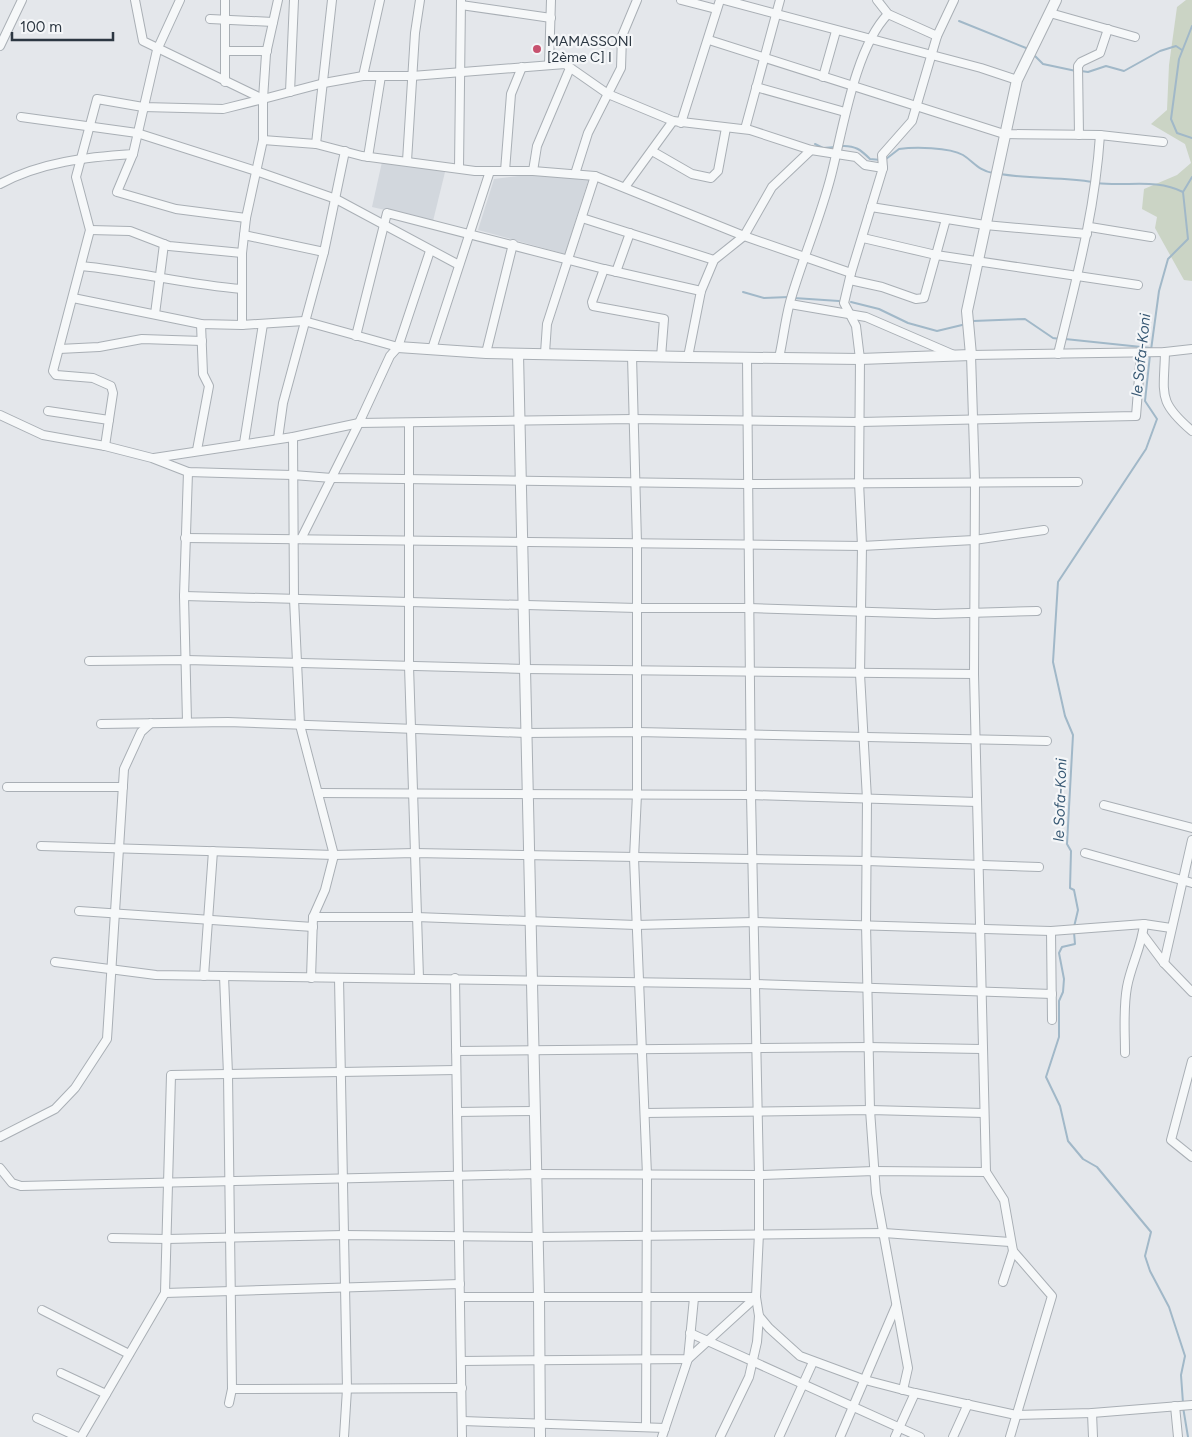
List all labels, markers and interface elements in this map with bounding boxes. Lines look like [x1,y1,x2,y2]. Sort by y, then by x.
scale bar [12,10,114,42]
text: 100 m [20,18,62,36]
place label: MAMASSONI [2ème C] I [547,33,632,66]
marker: MAMASSONI [2ème C] I [531,43,543,55]
water label: le Sofa-Koni [1128,312,1154,397]
water label: le Sofa-Koni [1050,758,1070,842]

